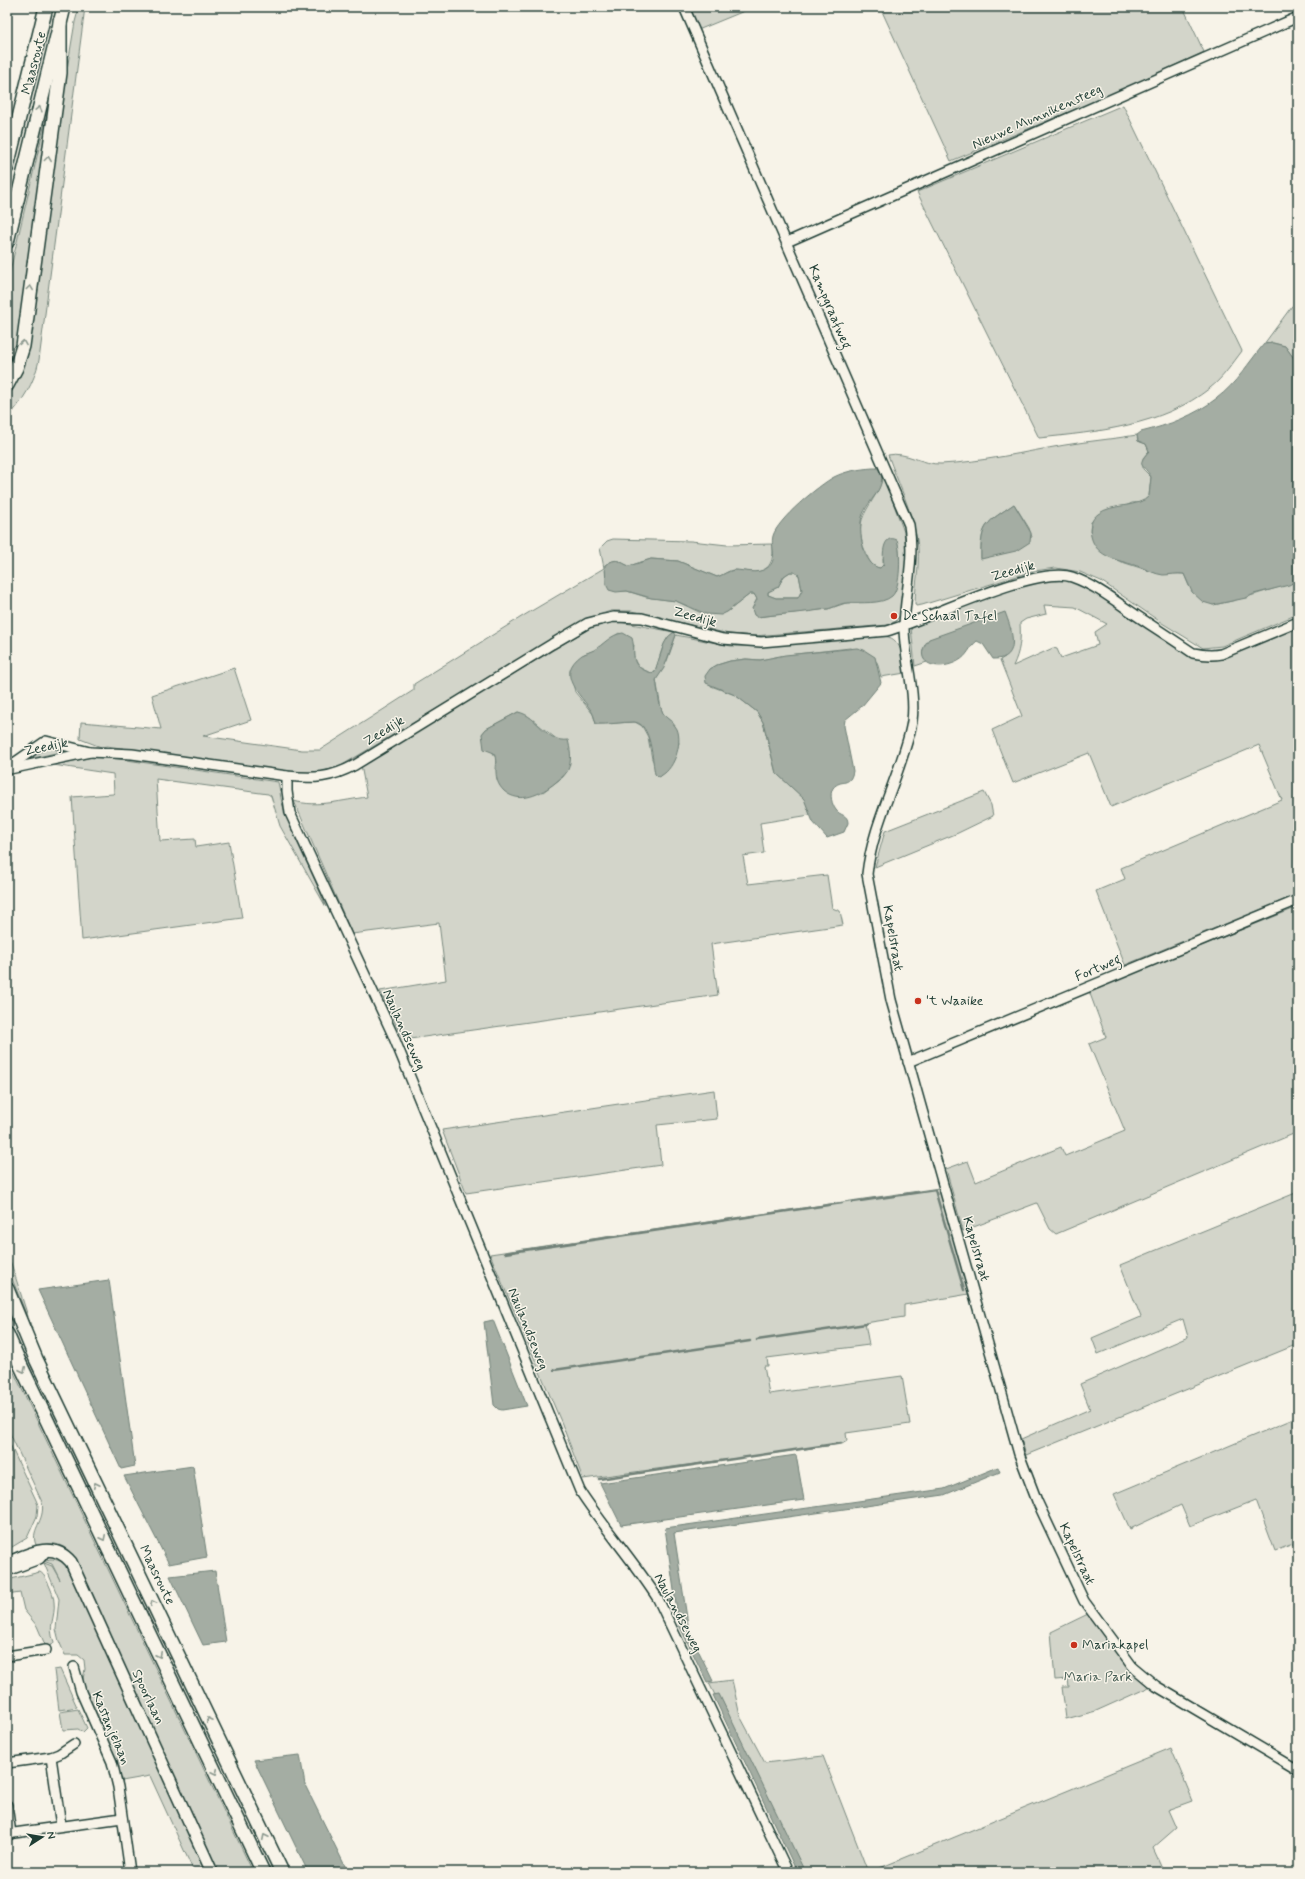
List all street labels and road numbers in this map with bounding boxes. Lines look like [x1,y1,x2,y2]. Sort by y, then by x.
street label: Maasroute [17,30,51,96]
street label: Nieuwe Munnikensteeg [969,80,1105,154]
street label: Kampgraafweg [802,262,856,353]
street label: Zeedijk [989,556,1037,586]
street label: Zeedijk [671,603,719,631]
street label: Zeedijk [360,712,408,750]
street label: Zeedijk [22,734,70,760]
street label: Kapelstraat [878,904,908,972]
street label: Fortweg [1072,950,1125,988]
street label: Naulandseweg [378,987,430,1073]
street label: Kapelstraat [958,1214,994,1284]
street label: Naulandseweg [503,1285,553,1373]
street label: Kapelstraat [1055,1520,1099,1588]
street label: Maasroute [135,1542,179,1608]
street label: Naulandseweg [650,1570,706,1656]
street label: Spoorlaan [127,1667,169,1727]
street label: Kastanjelaan [87,1689,135,1767]

